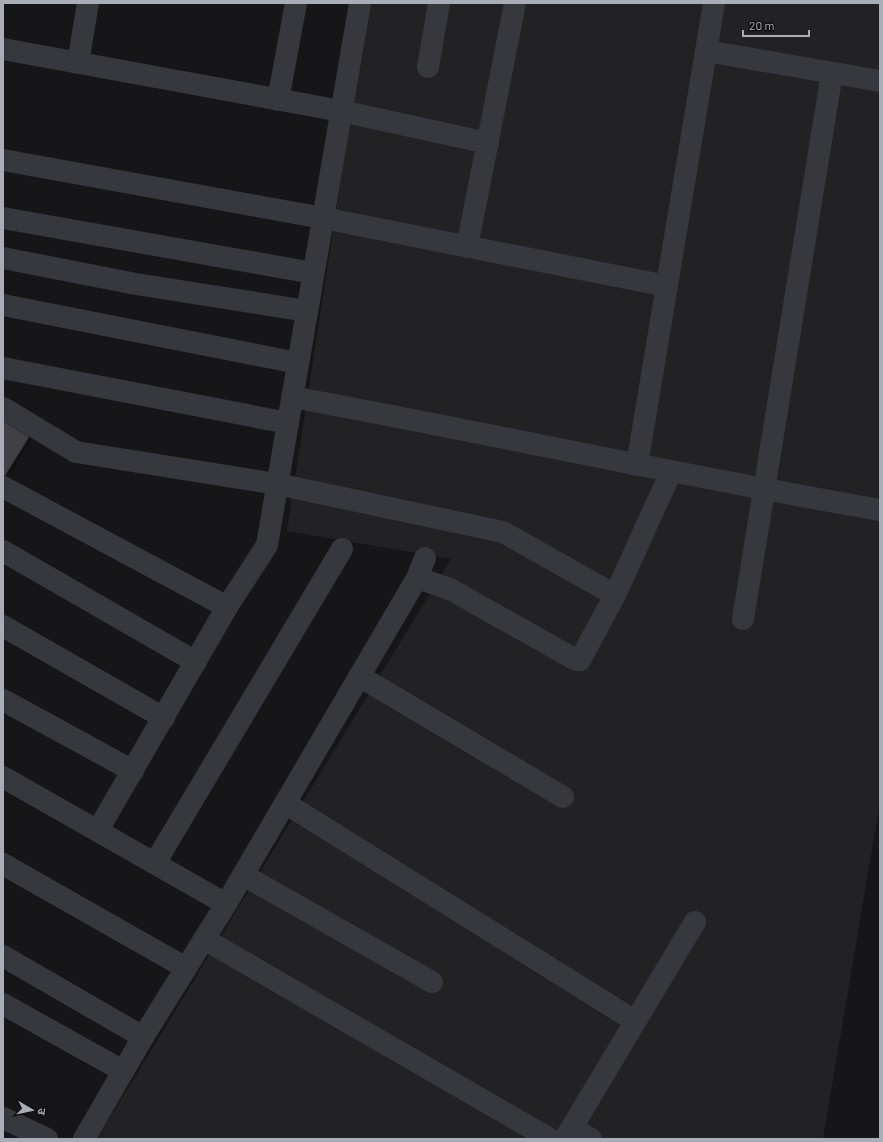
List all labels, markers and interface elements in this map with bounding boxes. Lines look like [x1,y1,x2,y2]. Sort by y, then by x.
scale bar [743,12,809,38]
text: 20 m [749,18,775,32]
north arrow [12,1090,52,1130]
text: उ [35,1107,49,1116]

